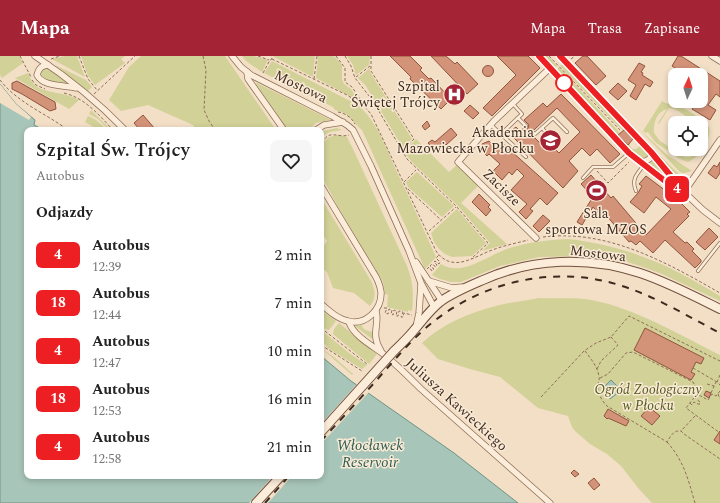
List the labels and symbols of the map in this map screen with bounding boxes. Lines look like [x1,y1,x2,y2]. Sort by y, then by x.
street label: Mostowa [271,65,331,108]
north arrow [668,68,708,108]
unlabelled marker [555,74,573,92]
place label: Szpital Świętej Trójcy [351,76,441,113]
hospital icon: Szpital Świętej Trójcy [442,81,468,107]
place label: Akademia Mazowiecka w Płocku [396,122,534,159]
school or university icon: Akademia Mazowiecka w Płocku [537,127,563,153]
street label: Zacisze [478,164,526,211]
line badge: 4 [664,176,690,202]
sports icon: Sala sportowa MZOS [583,178,609,204]
place label: Sala sportowa MZOS [545,203,647,240]
street label: Mostowa [568,240,628,267]
street label: Juliusza Kawieckiego [401,353,512,456]
park label: Ogród Zoologiczny w Płocku [595,379,702,416]
water label: Włocławek Reservoir [337,434,403,474]

